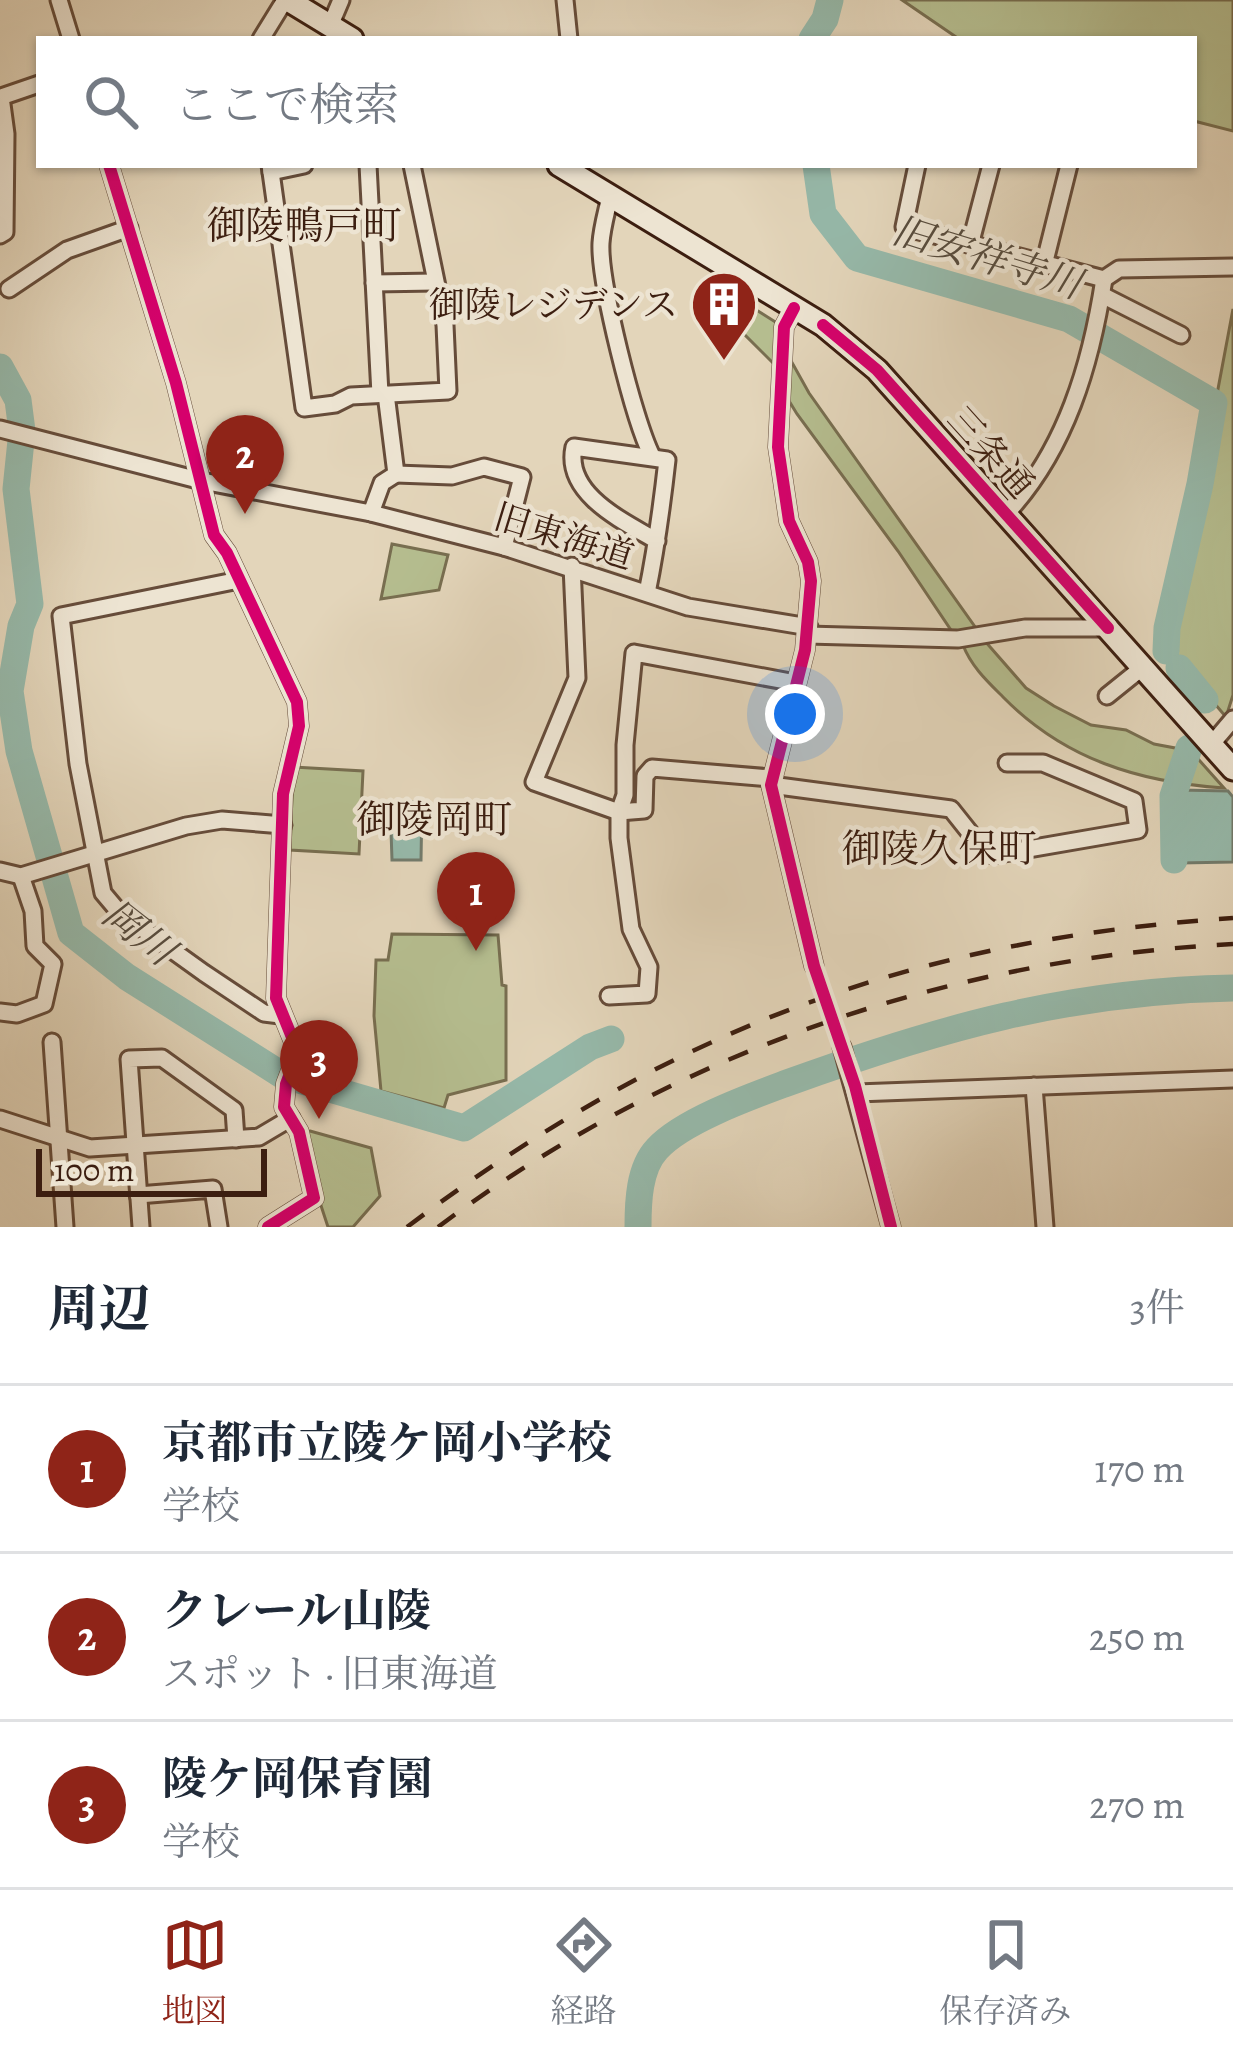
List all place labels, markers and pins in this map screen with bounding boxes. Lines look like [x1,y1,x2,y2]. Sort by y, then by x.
building icon: 御陵レジデンス [689,269,759,363]
place label: 御陵レジデンス [429,280,678,329]
pin: 2 [206,415,284,514]
pin: 1 [437,852,515,951]
pin: 3 [280,1020,358,1119]

